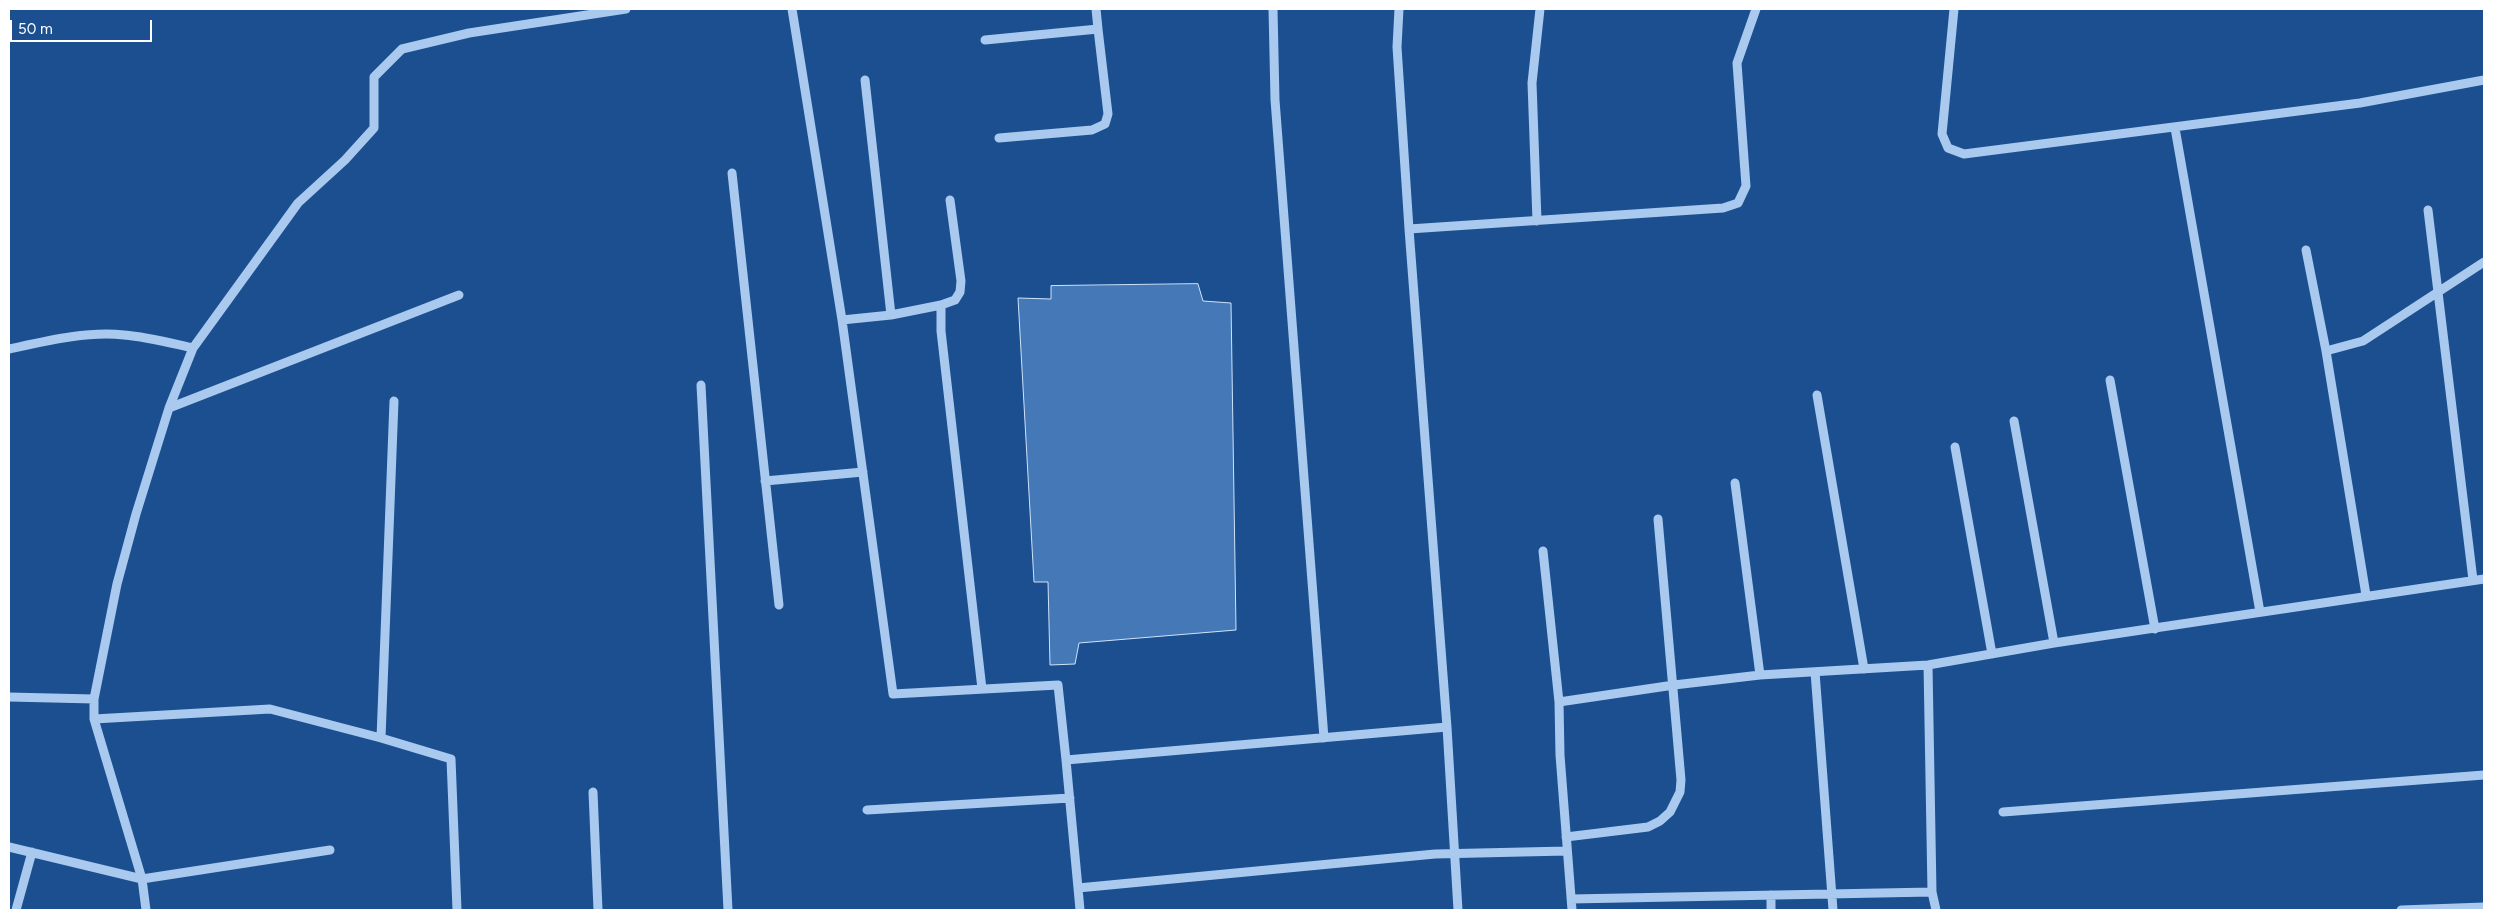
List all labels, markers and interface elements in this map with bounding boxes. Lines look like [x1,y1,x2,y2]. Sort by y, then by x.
scale bar [12,10,155,42]
text: 50 m [18,20,53,38]

